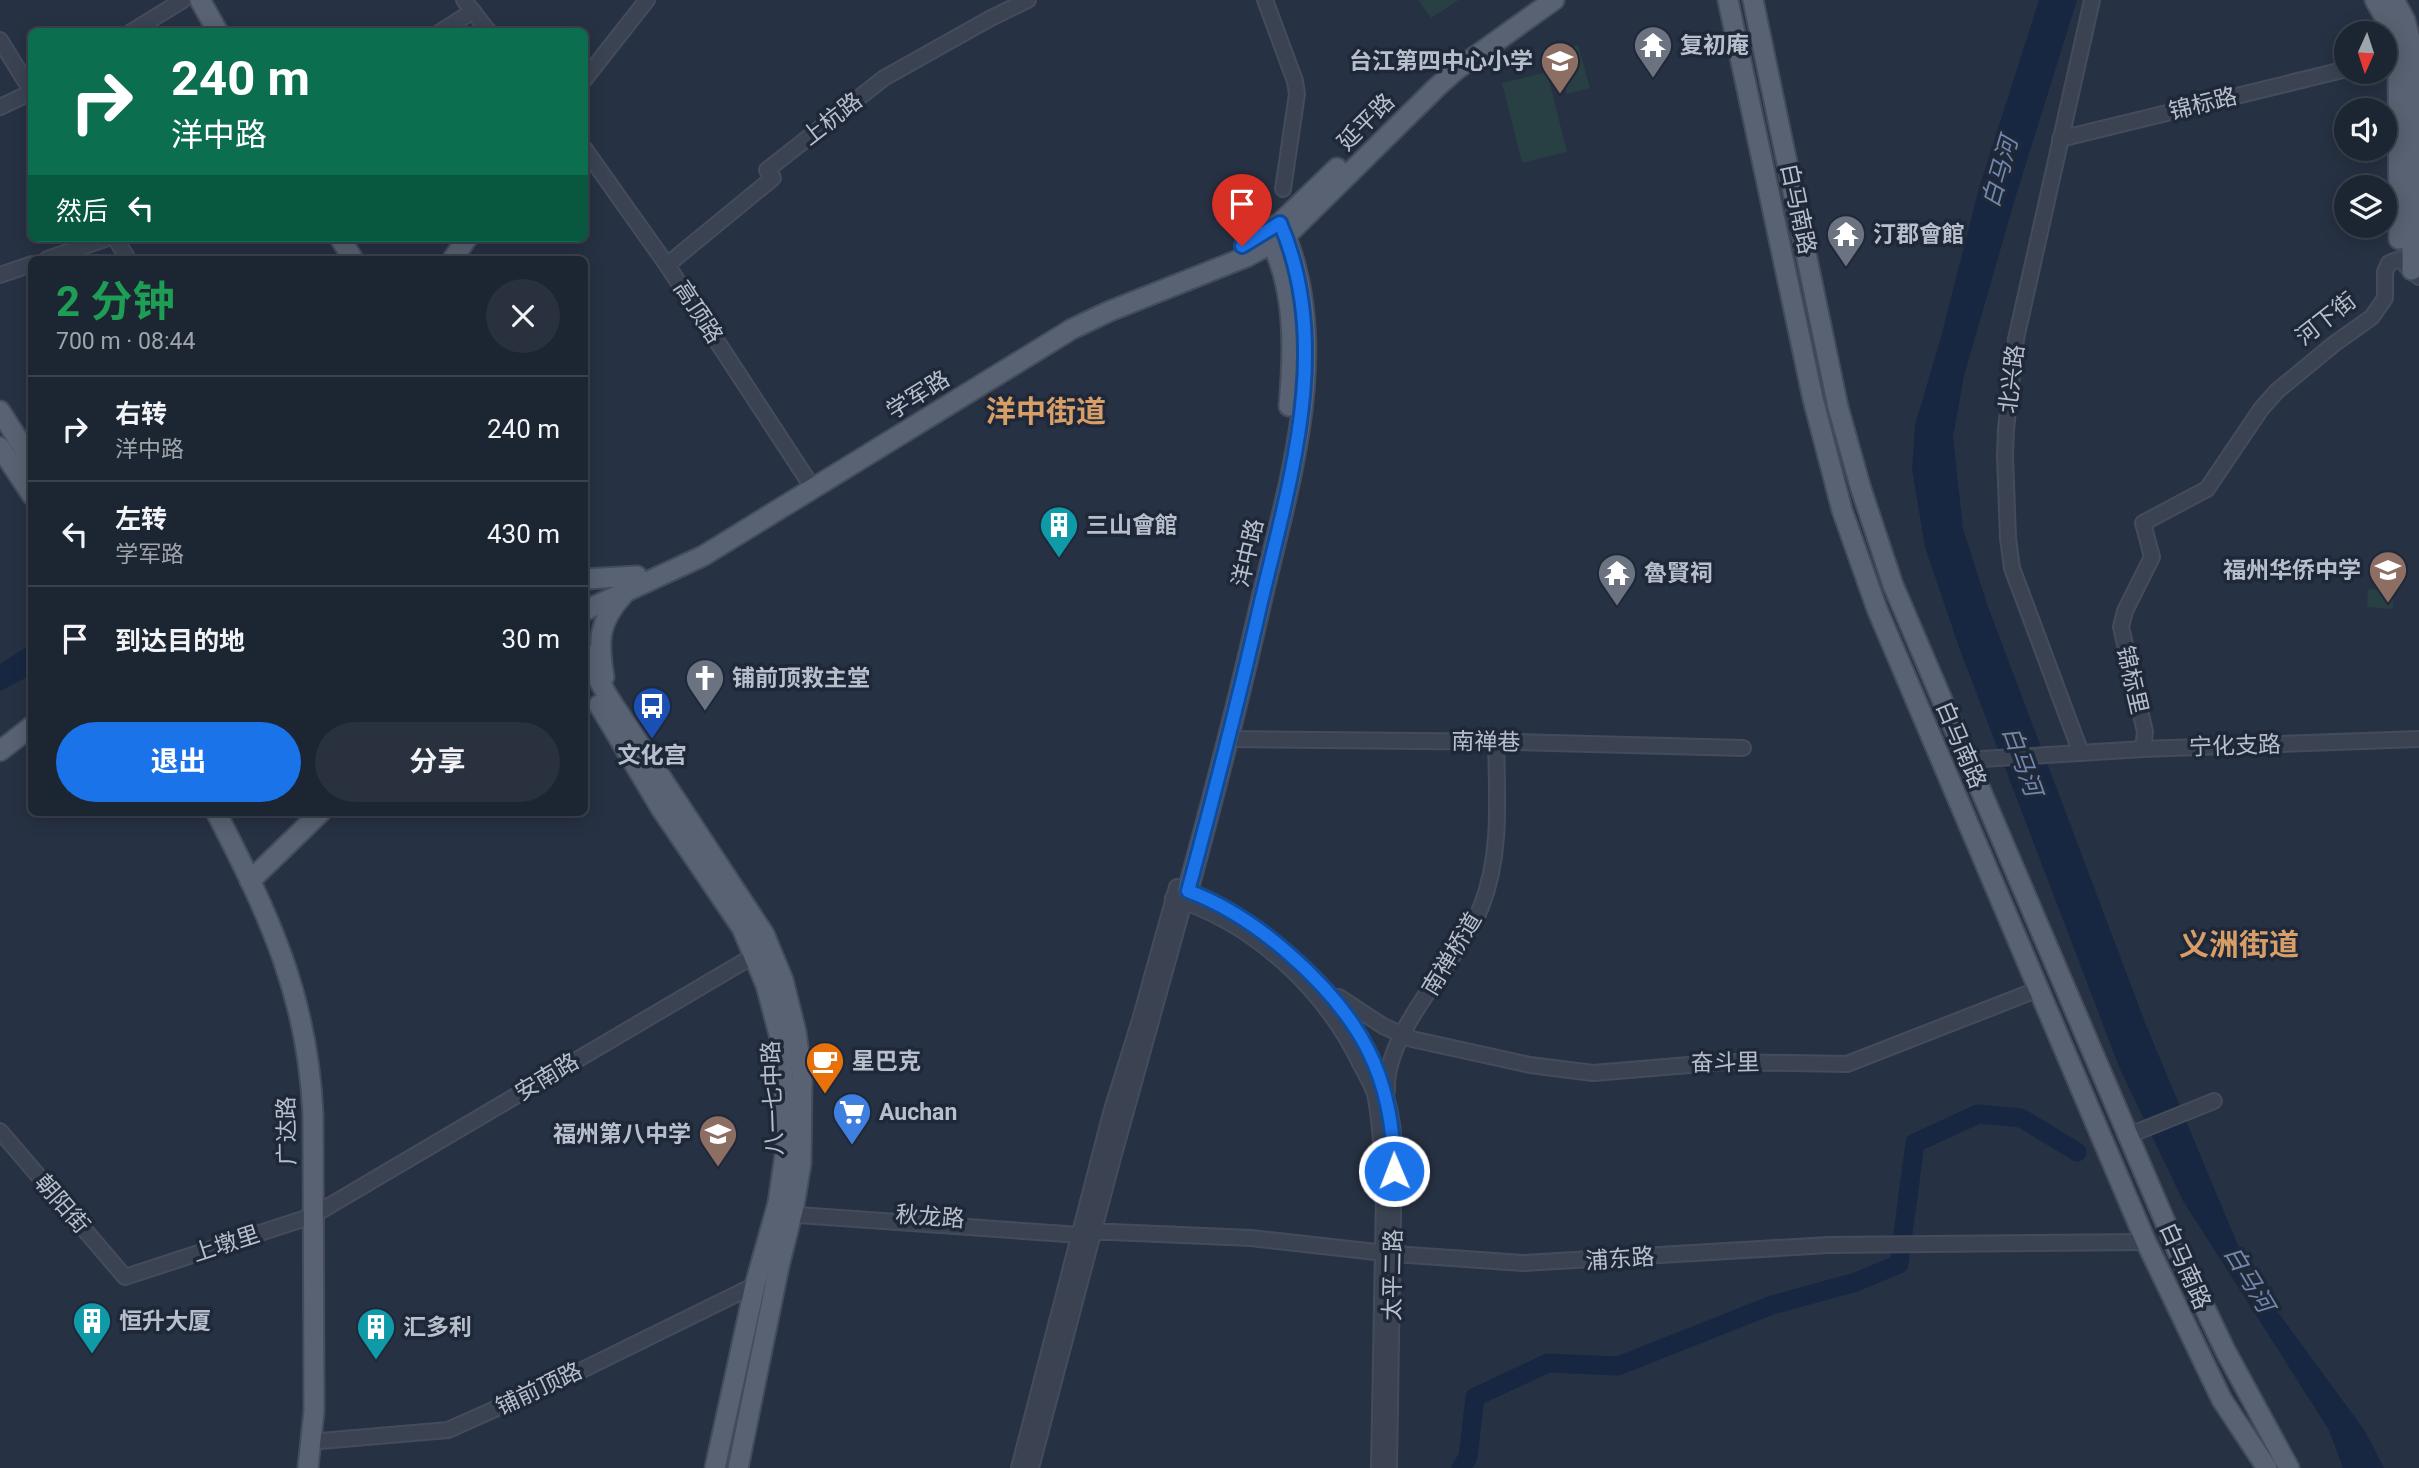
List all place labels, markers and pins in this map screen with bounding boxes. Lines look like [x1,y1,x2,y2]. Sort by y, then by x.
temple icon: 复初庵 [1632,24,1674,79]
place label: 复初庵 [1680,32,1749,59]
school or university icon: 台江第四中心小学 [1539,40,1581,95]
place label: 台江第四中心小学 [1349,48,1533,75]
pin [1212,174,1272,246]
temple icon: 汀郡會館 [1825,213,1867,268]
place label: 汀郡會館 [1873,221,1965,248]
building icon: 三山會館 [1038,504,1080,559]
place label: 三山會館 [1086,512,1178,539]
school or university icon: 福州华侨中学 [2367,549,2409,604]
temple icon: 魯賢祠 [1596,552,1638,607]
place label: 福州华侨中学 [2223,557,2361,584]
place label: 魯賢祠 [1644,560,1713,587]
church icon: 铺前顶救主堂 [684,657,726,712]
place label: 铺前顶救主堂 [732,665,870,692]
bus stop icon: 文化宫 [631,685,673,740]
place label: 文化宫 [618,742,687,769]
cafe icon: 星巴克 [804,1040,846,1095]
place label: 星巴克 [852,1048,921,1075]
supermarket icon: Auchan [831,1091,873,1146]
place label: Auchan [879,1099,957,1126]
school or university icon: 福州第八中学 [697,1113,739,1168]
place label: 福州第八中学 [553,1121,691,1148]
building icon: 恒升大厦 [71,1300,113,1355]
building icon: 汇多利 [355,1306,397,1361]
place label: 恒升大厦 [119,1308,211,1335]
place label: 汇多利 [403,1314,472,1341]

